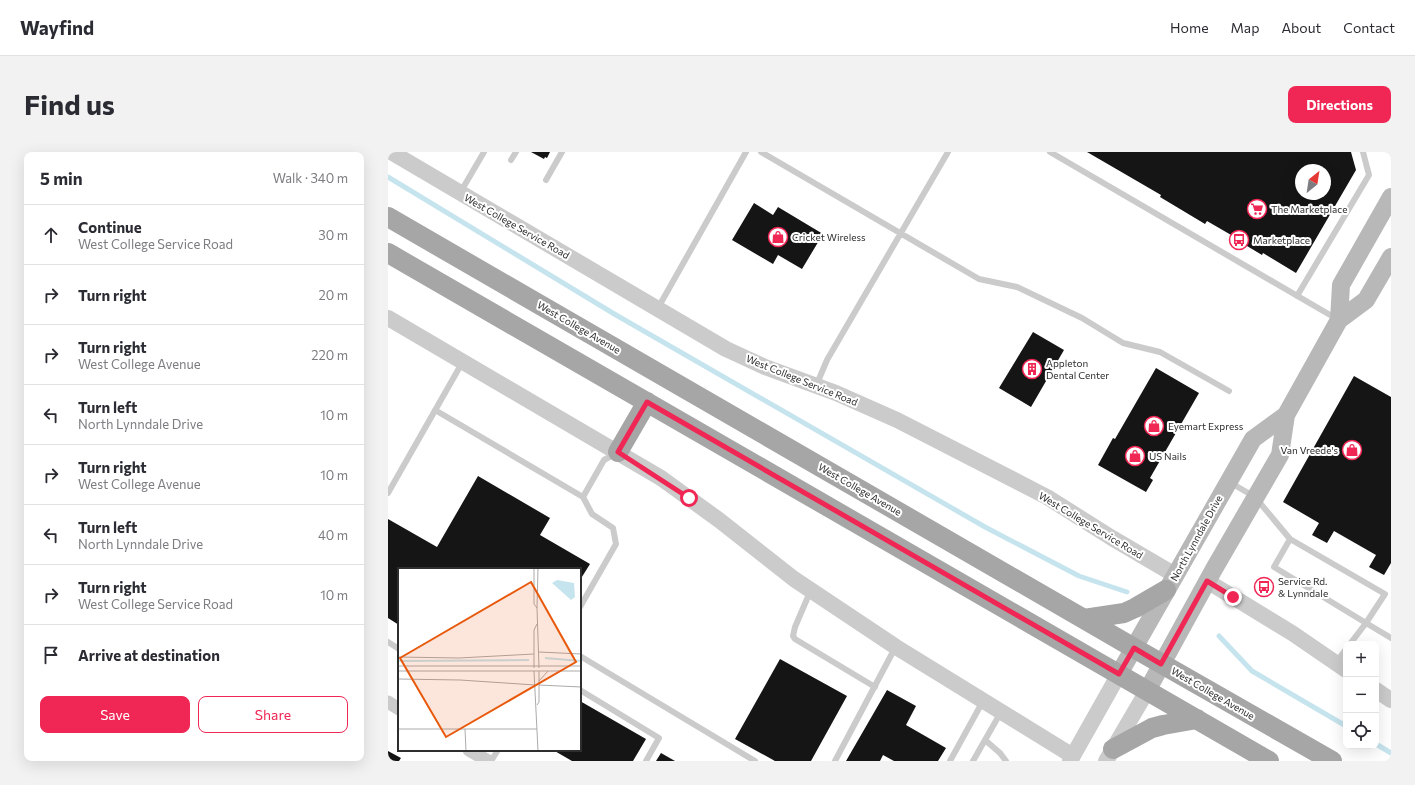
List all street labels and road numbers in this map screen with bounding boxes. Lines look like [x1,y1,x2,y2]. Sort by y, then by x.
street label: West College Service Road [462,191,572,261]
street label: West College Avenue [535,298,623,356]
street label: West College Service Road [744,352,860,408]
street label: West College Avenue [816,460,904,518]
street label: West College Service Road [1037,489,1145,561]
street label: North Lynndale Drive [1167,493,1225,583]
street label: West College Avenue [1169,664,1257,722]

